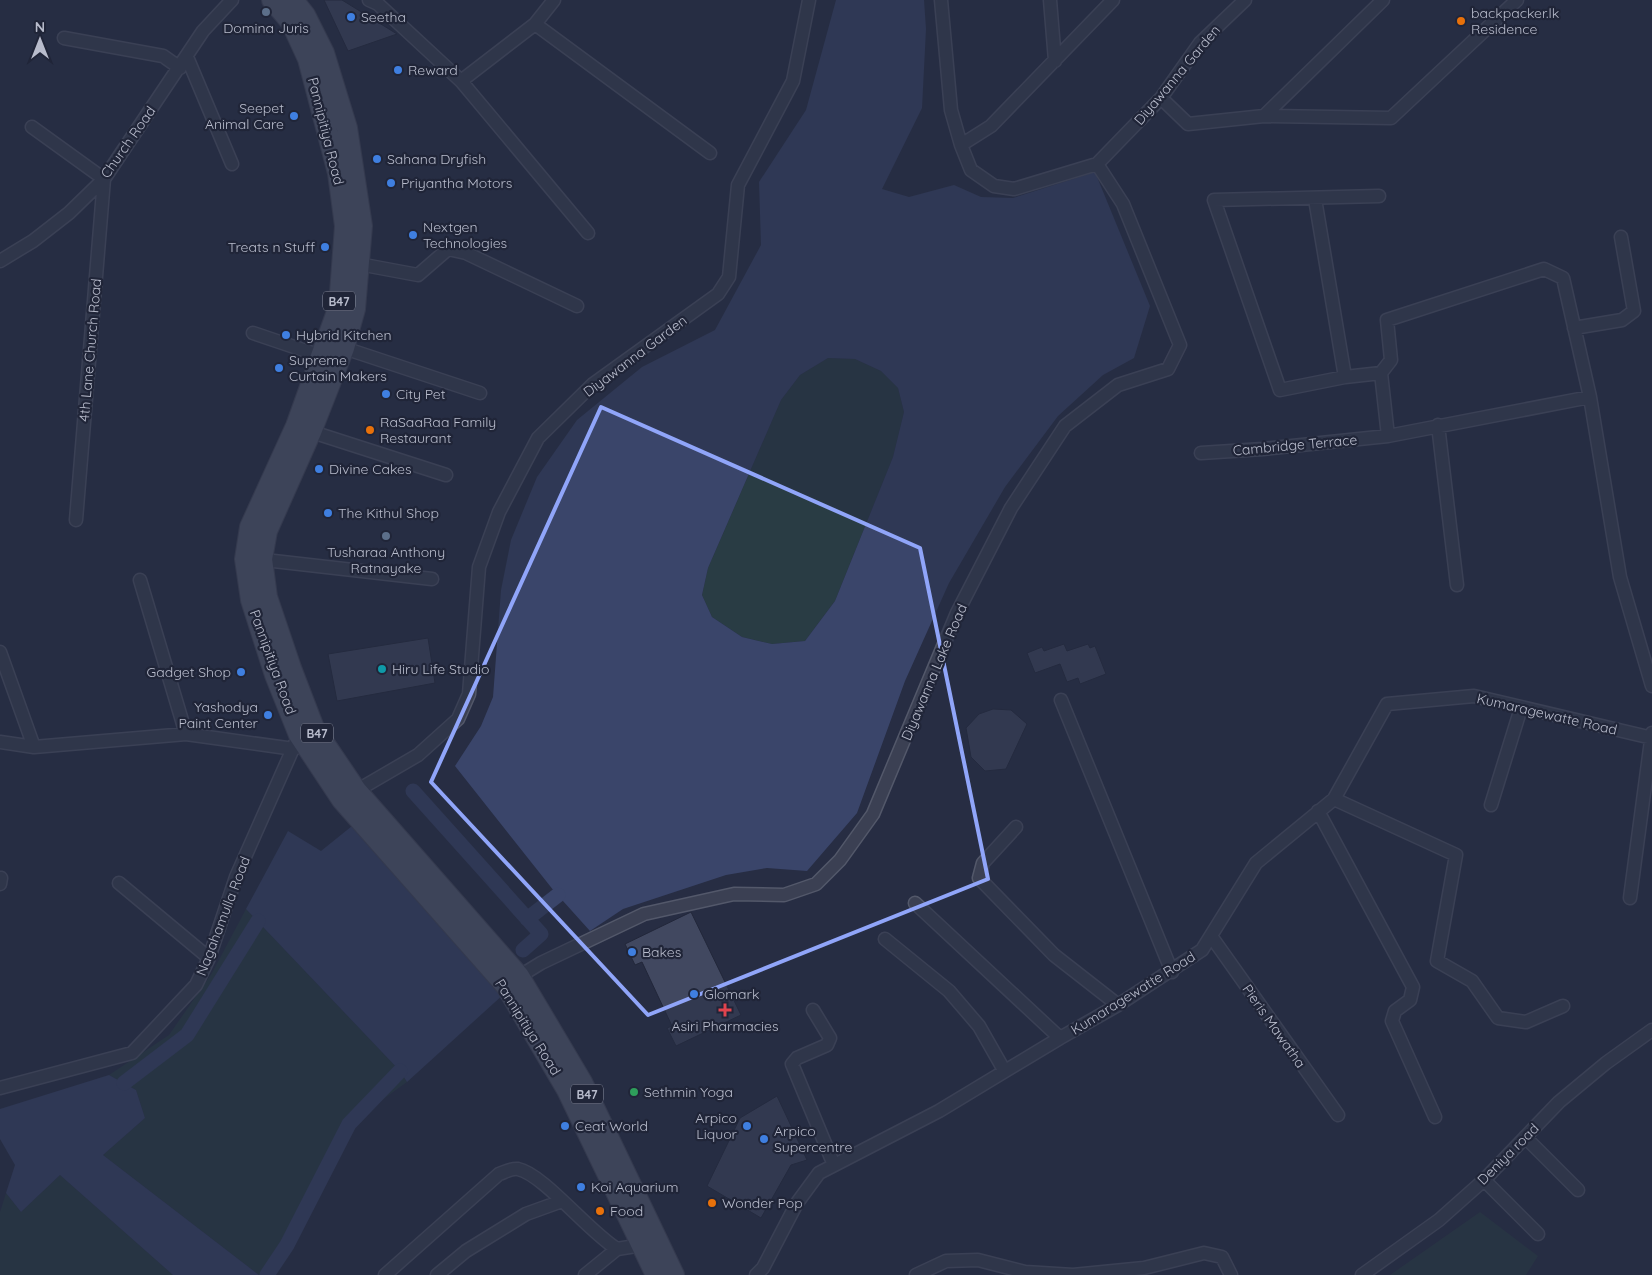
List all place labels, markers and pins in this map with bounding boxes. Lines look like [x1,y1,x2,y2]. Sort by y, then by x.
place label: backpacker.lk Residence [1471,4,1559,38]
marker: Domina Juris [260,6,272,18]
place label: Seetha [361,8,406,26]
marker: Seetha [345,11,357,23]
marker: backpacker.lk Residence [1455,15,1467,27]
place label: Domina Juris [223,19,309,37]
place label: Reward [408,61,458,79]
marker: Reward [392,64,404,76]
place label: Seepet Animal Care [205,99,284,133]
marker: Seepet Animal Care [288,110,300,122]
place label: Sahana Dryfish [387,150,486,168]
marker: Sahana Dryfish [371,153,383,165]
place label: Priyantha Motors [401,174,512,192]
marker: Priyantha Motors [385,177,397,189]
place label: Nextgen Technologies [423,218,507,252]
marker: Nextgen Technologies [407,229,419,241]
place label: Treats n Stuff [228,238,315,256]
marker: Treats n Stuff [319,241,331,253]
place label: Hybrid Kitchen [296,326,392,344]
marker: Hybrid Kitchen [280,329,292,341]
place label: Supreme Curtain Makers [289,351,387,385]
marker: Supreme Curtain Makers [273,362,285,374]
place label: City Pet [396,385,446,403]
marker: City Pet [380,388,392,400]
place label: RaSaaRaa Family Restaurant [380,413,496,447]
marker: RaSaaRaa Family Restaurant [364,424,376,436]
place label: Divine Cakes [329,460,412,478]
marker: Divine Cakes [313,463,325,475]
place label: The Kithul Shop [338,504,439,522]
marker: The Kithul Shop [322,507,334,519]
marker: Tusharaa Anthony Ratnayake [380,530,392,542]
place label: Tusharaa Anthony Ratnayake [327,543,445,577]
place label: Hiru Life Studio [392,660,489,678]
place label: Gadget Shop [146,663,231,681]
marker: Hiru Life Studio [376,663,388,675]
marker: Gadget Shop [235,666,247,678]
place label: Yashodya Paint Center [178,698,259,732]
marker: Yashodya Paint Center [262,709,274,721]
place label: Bakes [642,943,681,961]
marker: Bakes [626,946,638,958]
place label: Glomark [704,985,759,1003]
marker: Glomark [688,988,700,1000]
marker: Asiri Pharmacies [719,1004,731,1016]
place label: Asiri Pharmacies [672,1017,778,1035]
place label: Sethmin Yoga [644,1083,733,1101]
marker: Sethmin Yoga [628,1086,640,1098]
place label: Arpico Liquor [695,1109,738,1143]
place label: Ceat World [575,1117,648,1135]
marker: Ceat World [559,1120,571,1132]
marker: Arpico Liquor [741,1120,753,1132]
place label: Arpico Supercentre [774,1122,852,1156]
marker: Arpico Supercentre [758,1133,770,1145]
place label: Koi Aquarium [591,1178,679,1196]
marker: Koi Aquarium [575,1181,587,1193]
place label: Wonder Pop [722,1194,803,1212]
marker: Wonder Pop [706,1197,718,1209]
place label: Food [610,1202,643,1220]
marker: Food [594,1205,606,1217]

